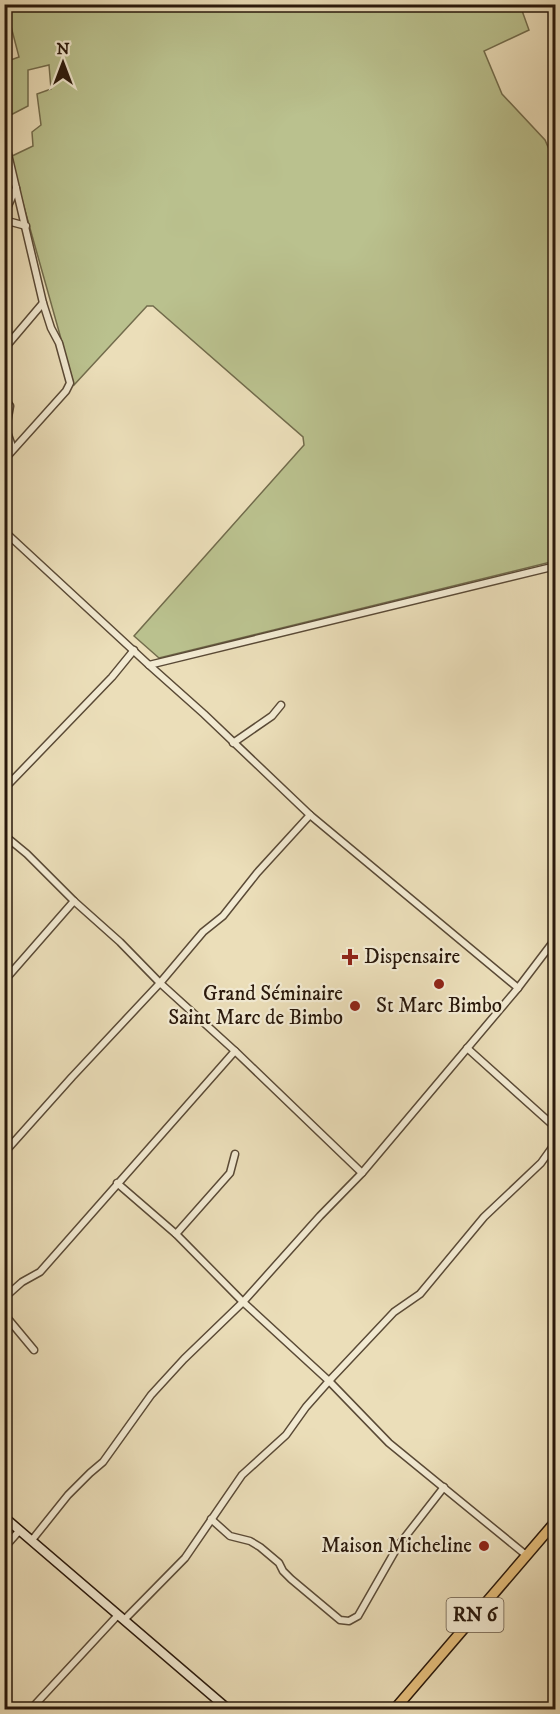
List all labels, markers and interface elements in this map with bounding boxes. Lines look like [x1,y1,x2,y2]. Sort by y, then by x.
north arrow [33,33,93,93]
text: N [56,39,70,59]
place label: Dispensaire [364,944,460,970]
marker: Dispensaire [341,948,359,966]
marker: St Marc Bimbo [432,977,446,991]
place label: Grand Séminaire Saint Marc de Bimbo [168,981,343,1031]
place label: St Marc Bimbo [376,993,502,1019]
marker: Grand Séminaire Saint Marc de Bimbo [348,999,362,1013]
place label: Maison Micheline [321,1533,472,1559]
marker: Maison Micheline [477,1539,491,1553]
road number: RN 6 [446,1598,504,1632]

